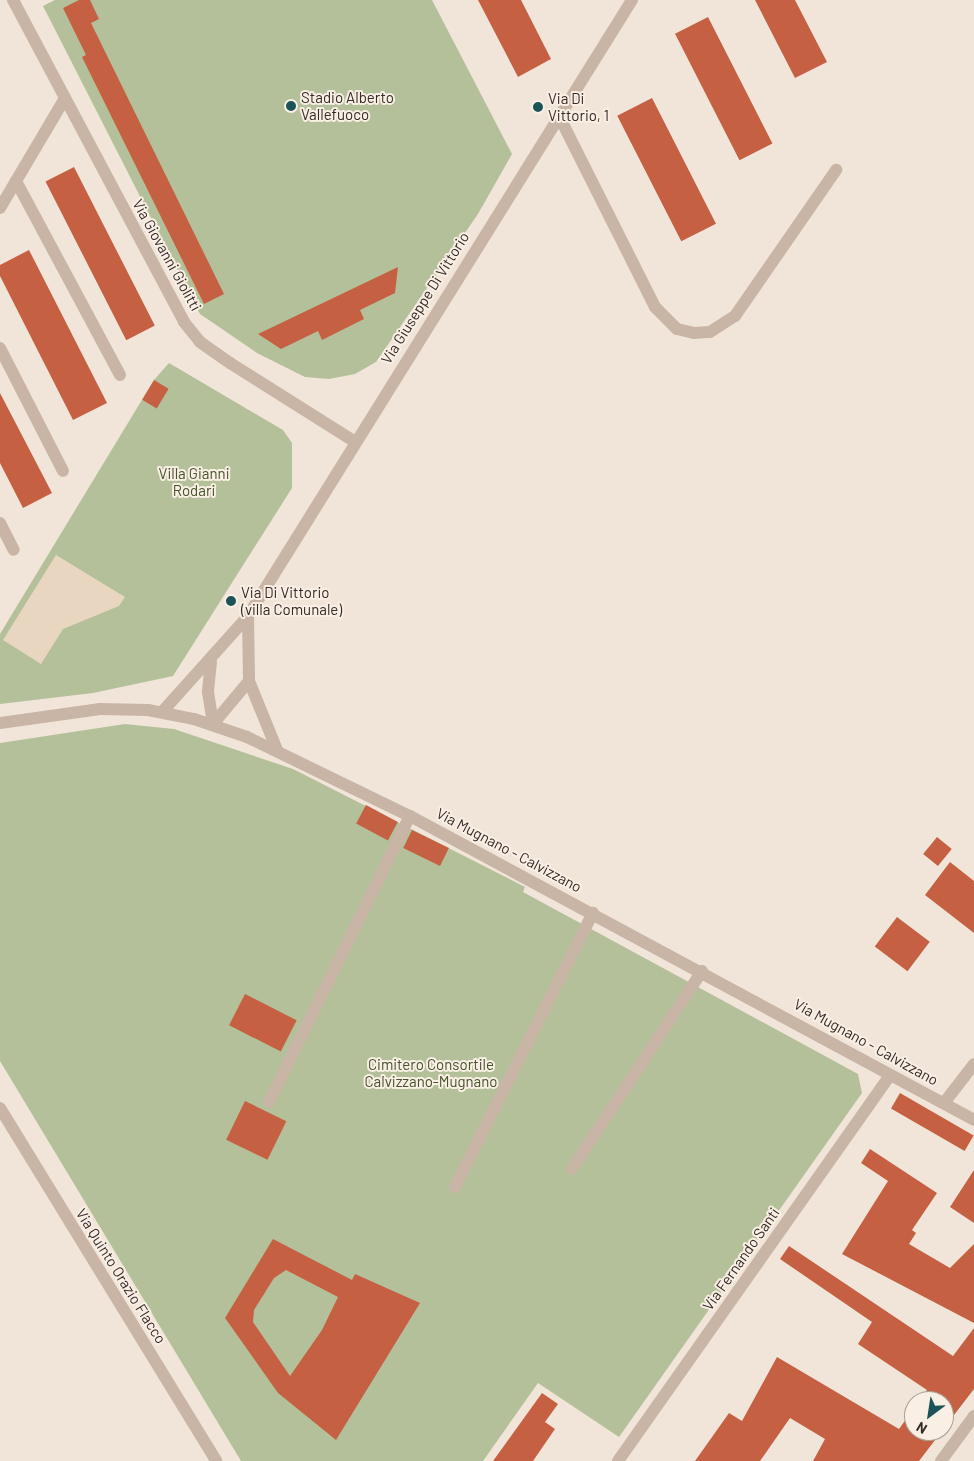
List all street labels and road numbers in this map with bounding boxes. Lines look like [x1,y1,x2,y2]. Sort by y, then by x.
street label: Via Giovanni Giolitti [129,196,205,314]
street label: Via Giuseppe Di Vittorio [377,229,473,367]
street label: Via Mugnano - Calvizzano [433,804,585,896]
street label: Via Mugnano - Calvizzano [791,995,941,1089]
street label: Via Fernando Santi [699,1204,783,1314]
street label: Via Quinto Orazio Flacco [72,1205,170,1347]

